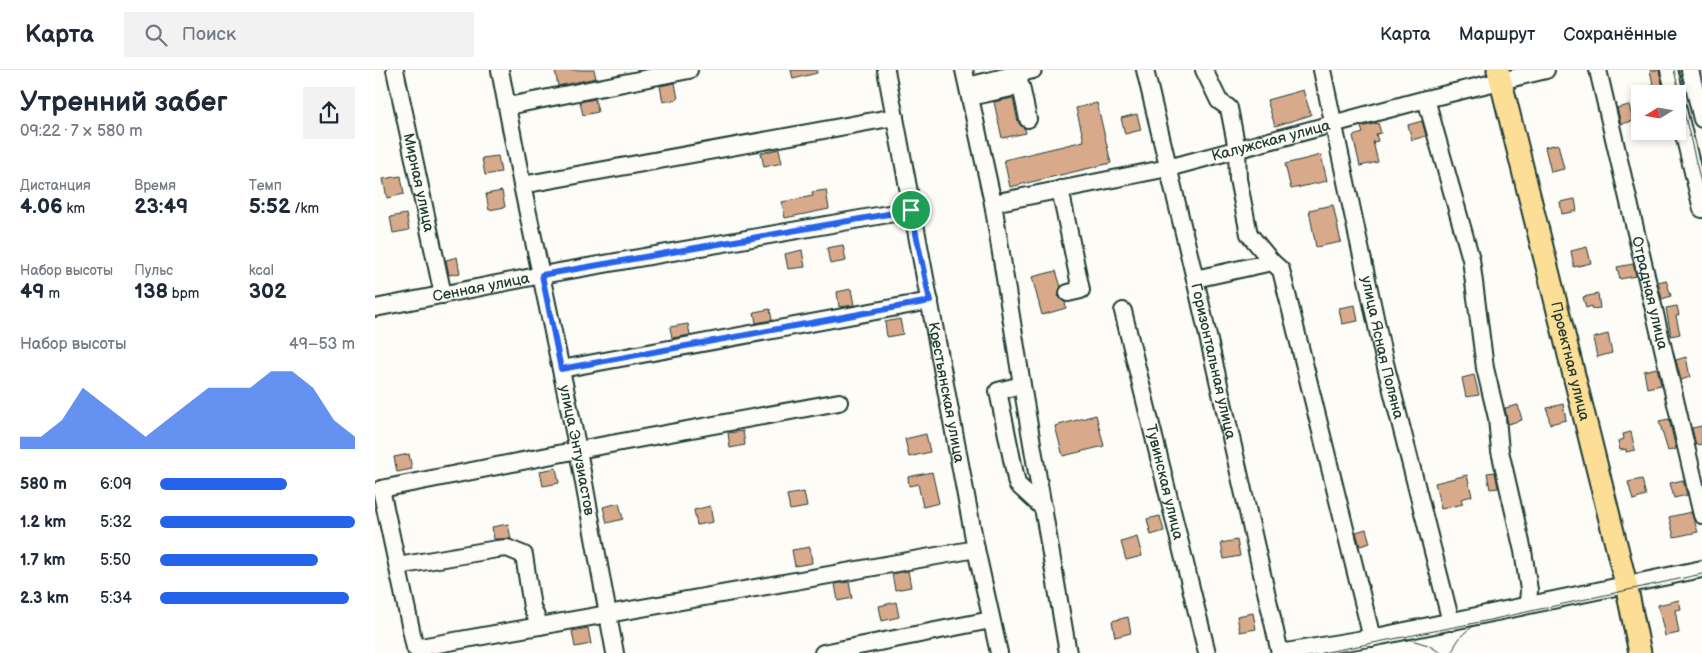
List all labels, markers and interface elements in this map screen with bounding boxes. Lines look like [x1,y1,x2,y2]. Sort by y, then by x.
search box [124,12,474,57]
text: Карта [25,20,94,49]
icon: search [142,21,170,49]
text: Поиск [182,23,236,46]
text: Карта [1380,24,1431,45]
text: Маршрут [1459,24,1535,45]
text: Сохранённые [1563,24,1677,45]
north arrow [1631,85,1686,140]
map controls [1631,85,1686,140]
text: Утренний забег [20,86,228,119]
button: share [303,87,355,139]
street label: Калужская улица [1210,116,1333,166]
text: 09:22 · 7 × 580 m [20,122,142,141]
street label: Мирная улица [399,131,438,234]
text: Дистанция [20,177,91,194]
text: Время [134,177,176,194]
text: Темп [249,177,282,194]
pin [890,189,932,231]
text: 4.06 [20,194,63,219]
text: 23:49 [134,194,188,219]
text: 5:52 [249,194,291,219]
icon: arrive [897,196,925,224]
text: km [63,200,85,217]
text: /km [291,200,319,217]
street label: Отрадная улица [1627,235,1672,352]
text: Набор высоты [20,262,113,279]
text: Пульс [134,262,173,279]
text: kcal [249,262,274,279]
street label: Сенная улица [431,269,531,306]
street label: улица Ясная Поляна [1356,274,1408,421]
text: 49 [20,279,45,304]
text: 138 [134,279,168,304]
text: 302 [249,279,287,304]
street label: Горизонтальная улица [1186,281,1240,441]
text: m [45,285,60,302]
text: bpm [168,285,199,302]
street label: Проектная улица [1546,300,1594,423]
street label: Крестьянская улица [924,320,969,465]
text: Набор высоты [20,335,127,354]
text: 49–53 m [289,335,355,354]
street label: улица Энтузиастов [555,383,599,517]
street label: Тувинская улица [1141,422,1188,542]
text: 580 m [20,475,67,494]
text: 6:09 [100,475,132,494]
text: 1.2 km [20,513,66,532]
text: 5:32 [100,513,132,532]
text: 1.7 km [20,551,65,570]
text: 5:50 [100,551,131,570]
text: 2.3 km [20,589,69,608]
text: 5:34 [100,589,132,608]

